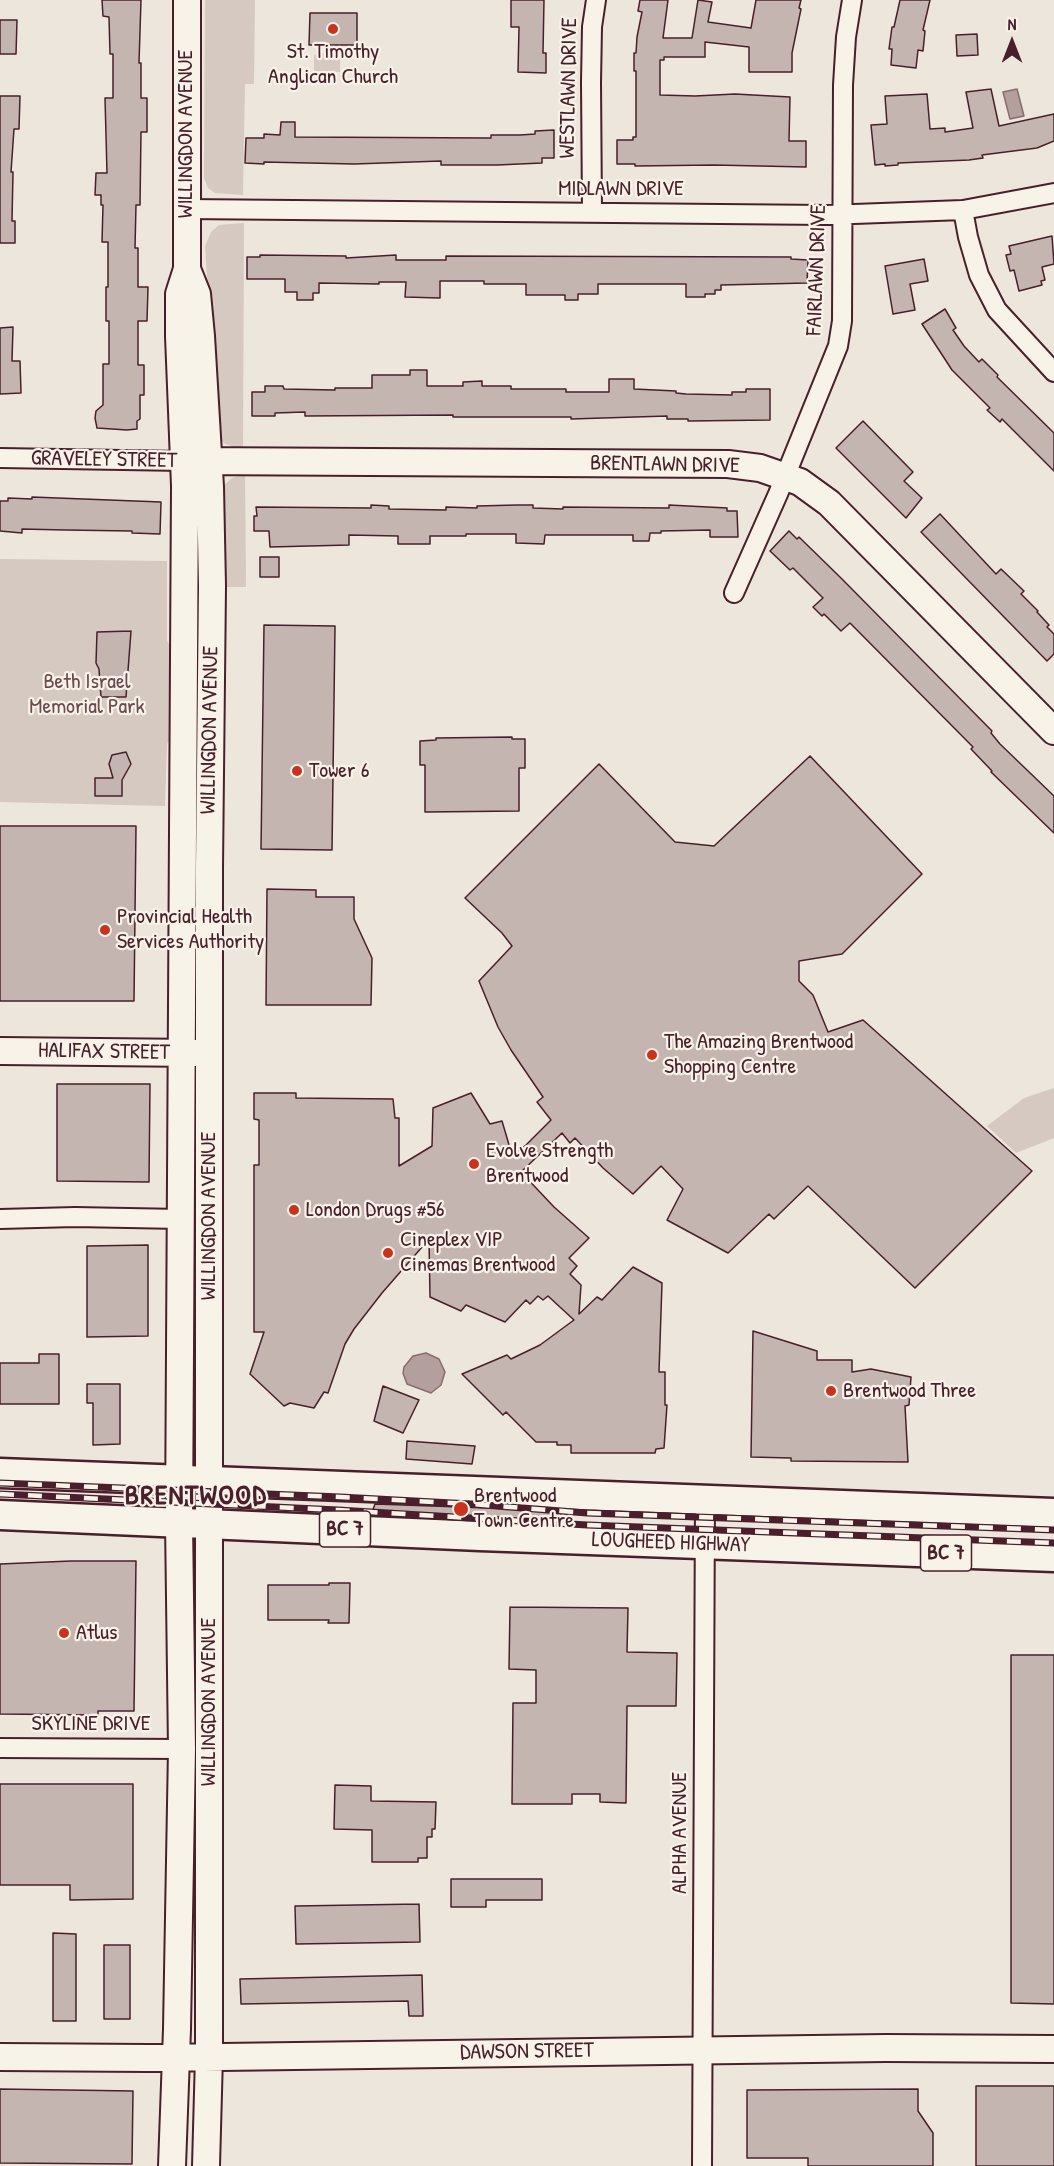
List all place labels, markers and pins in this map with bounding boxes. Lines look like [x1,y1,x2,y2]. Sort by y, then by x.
marker: St. Timothy Anglican Church [326,22,340,36]
place label: St. Timothy Anglican Church [268,39,398,90]
place label: Tower 6 [309,758,369,784]
marker: Tower 6 [290,764,304,778]
place label: Provincial Health Services Authority [117,904,264,956]
marker: Provincial Health Services Authority [98,923,112,937]
place label: The Amazing Brentwood Shopping Centre [664,1029,853,1080]
marker: The Amazing Brentwood Shopping Centre [645,1048,659,1062]
place label: Evolve Strength Brentwood [486,1138,613,1190]
marker: Evolve Strength Brentwood [467,1157,481,1171]
place label: London Drugs #56 [306,1197,445,1223]
marker: London Drugs #56 [287,1203,301,1217]
place label: Cineplex VIP Cinemas Brentwood [400,1227,555,1278]
marker: Cineplex VIP Cinemas Brentwood [381,1246,395,1260]
place label: Brentwood Three [843,1378,976,1404]
marker: Brentwood Three [824,1384,838,1398]
place label: Brentwood Town Centre [474,1483,574,1534]
marker: Brentwood Town Centre [452,1500,470,1518]
place label: Atlus [76,1620,117,1646]
marker: Atlus [57,1626,71,1640]

